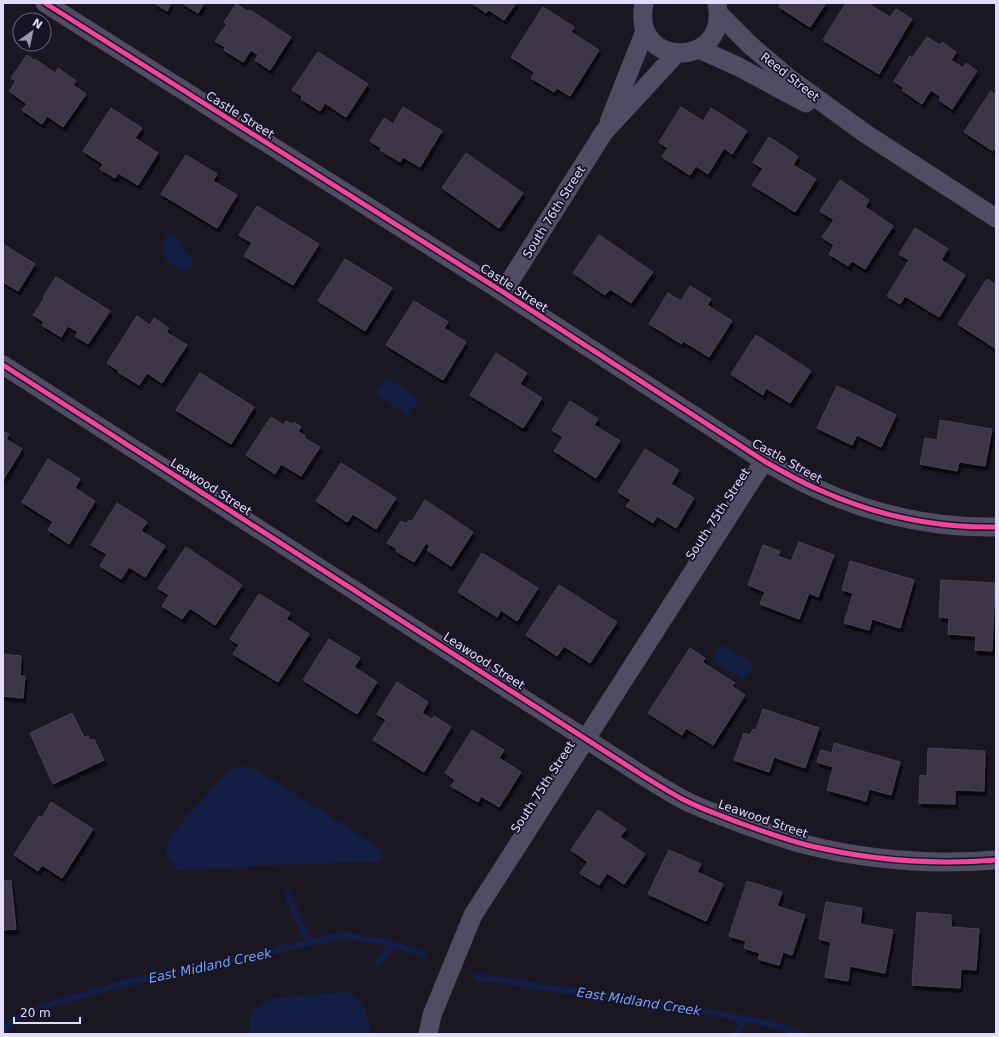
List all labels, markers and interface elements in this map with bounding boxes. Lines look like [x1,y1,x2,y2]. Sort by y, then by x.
north arrow [12,12,52,52]
text: N [30,16,45,32]
street label: Reed Street [758,50,822,104]
street label: Castle Street [203,88,277,142]
street label: South 76th Street [520,163,588,261]
street label: Castle Street [478,261,551,315]
street label: Castle Street [750,436,825,486]
street label: Leawood Street [168,456,254,519]
street label: South 75th Street [683,465,753,562]
street label: Leawood Street [441,630,527,693]
street label: South 75th Street [508,738,578,835]
street label: Leawood Street [716,797,810,841]
water label: East Midland Creek [147,945,273,986]
water label: East Midland Creek [576,984,702,1019]
scale bar [14,999,80,1025]
text: 20 m [20,1006,51,1020]

